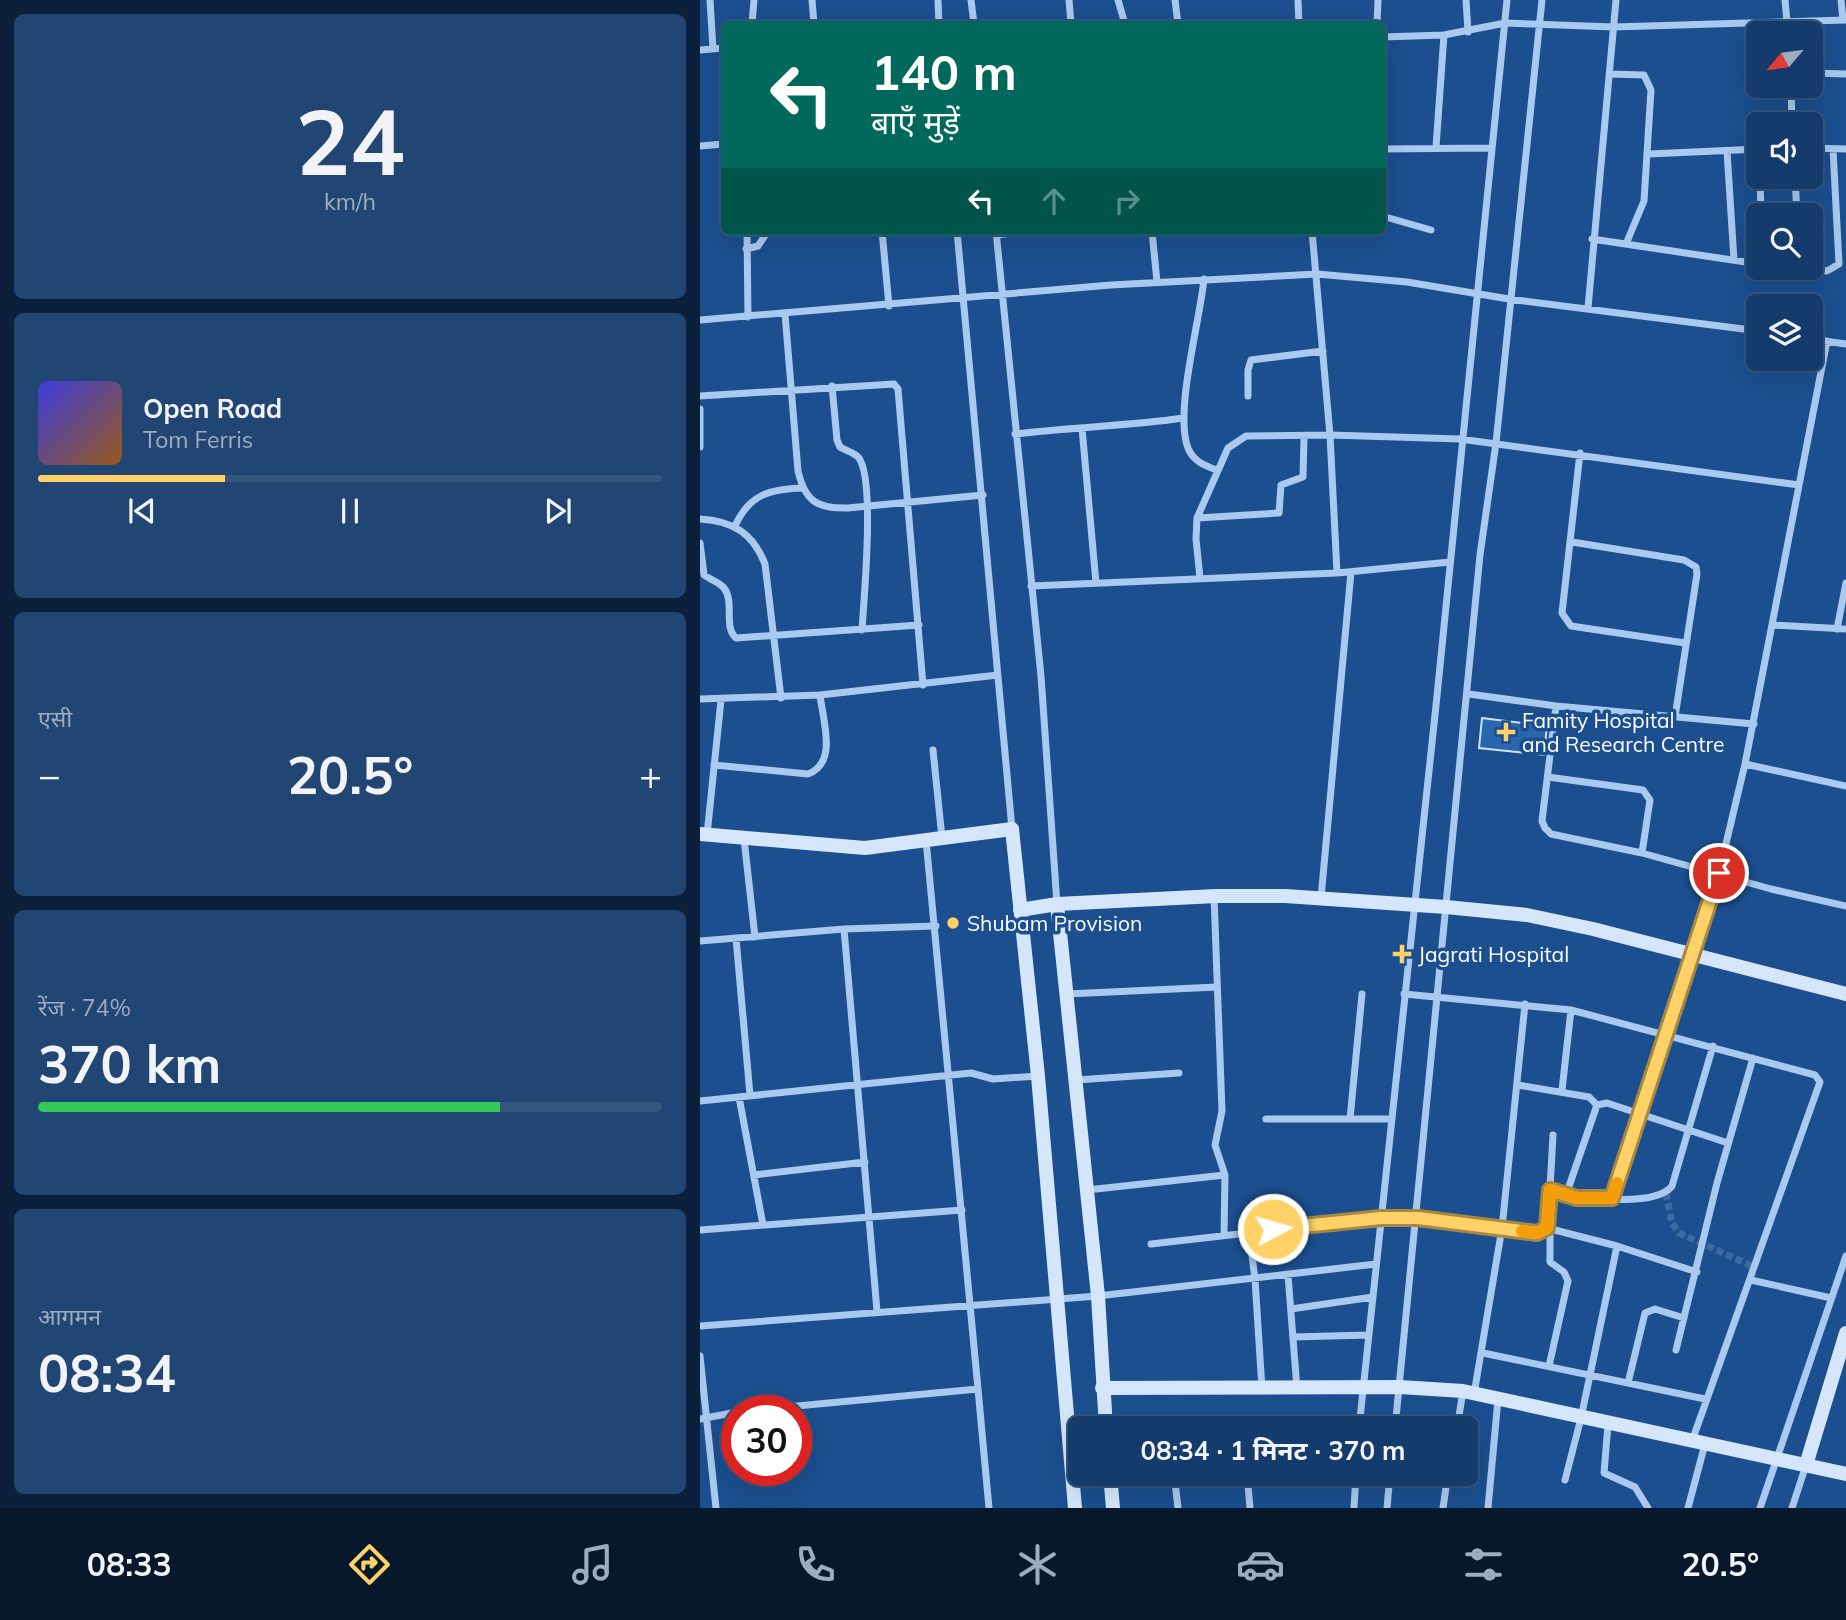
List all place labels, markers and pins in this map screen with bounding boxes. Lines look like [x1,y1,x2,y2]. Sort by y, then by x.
place label: Famity Hospital and Research Centre [1522,707,1724,757]
marker: Famity Hospital and Research Centre [1496,722,1516,742]
pin [1689,843,1749,903]
place label: Shubam Provision [967,910,1142,936]
marker: Shubam Provision [945,915,961,931]
place label: Jagrati Hospital [1418,941,1569,967]
marker: Jagrati Hospital [1392,944,1412,964]

